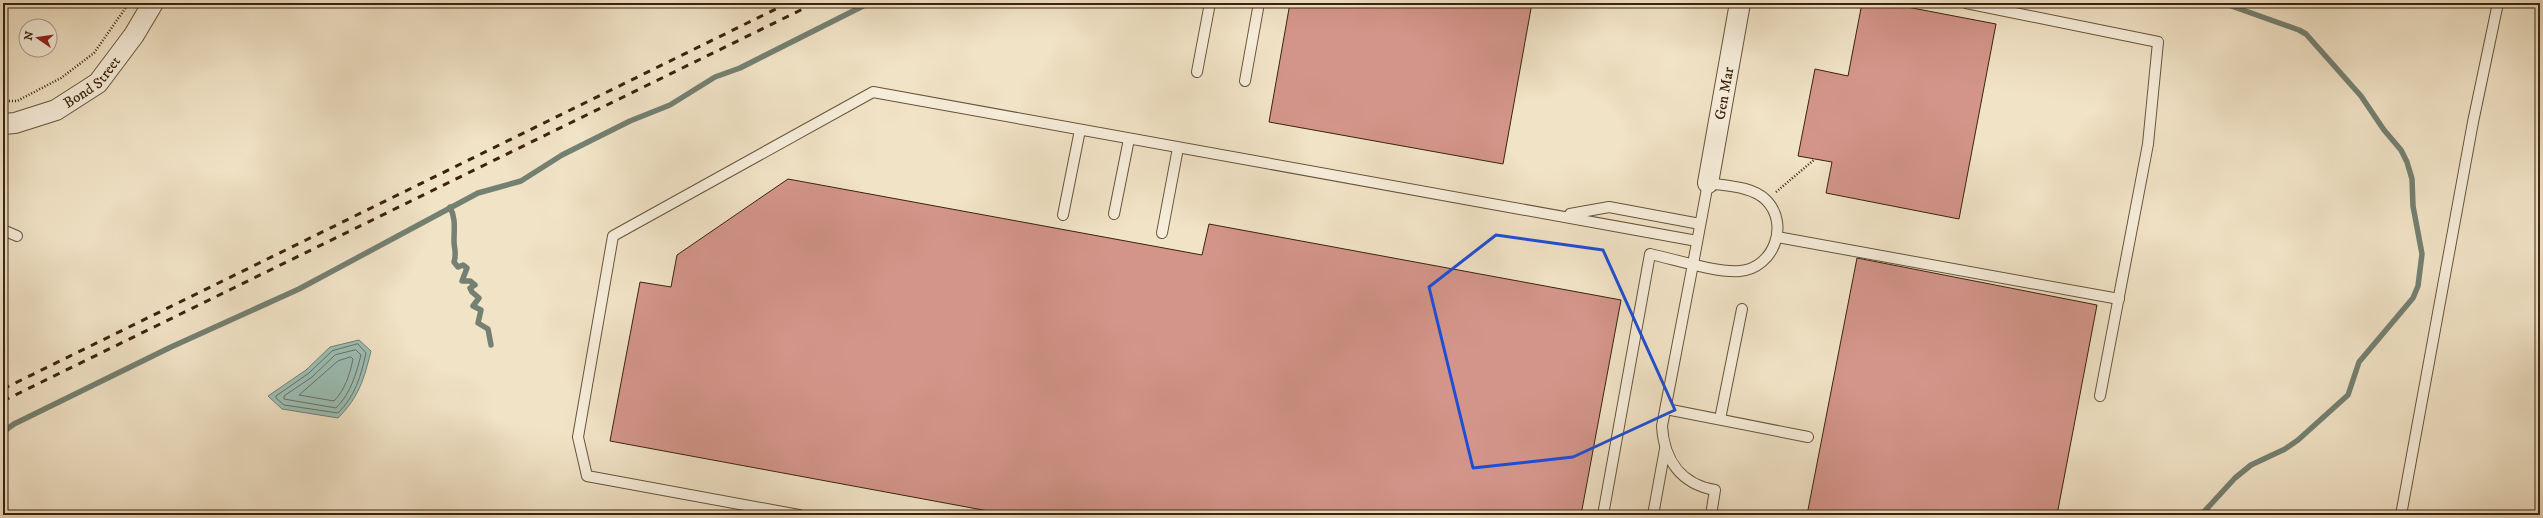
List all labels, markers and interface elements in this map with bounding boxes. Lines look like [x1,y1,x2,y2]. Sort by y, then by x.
north arrow [18,18,58,58]
text: N [21,30,37,42]
street label: Bond Street [60,52,125,112]
street label: Gen Mar [1710,65,1738,121]

